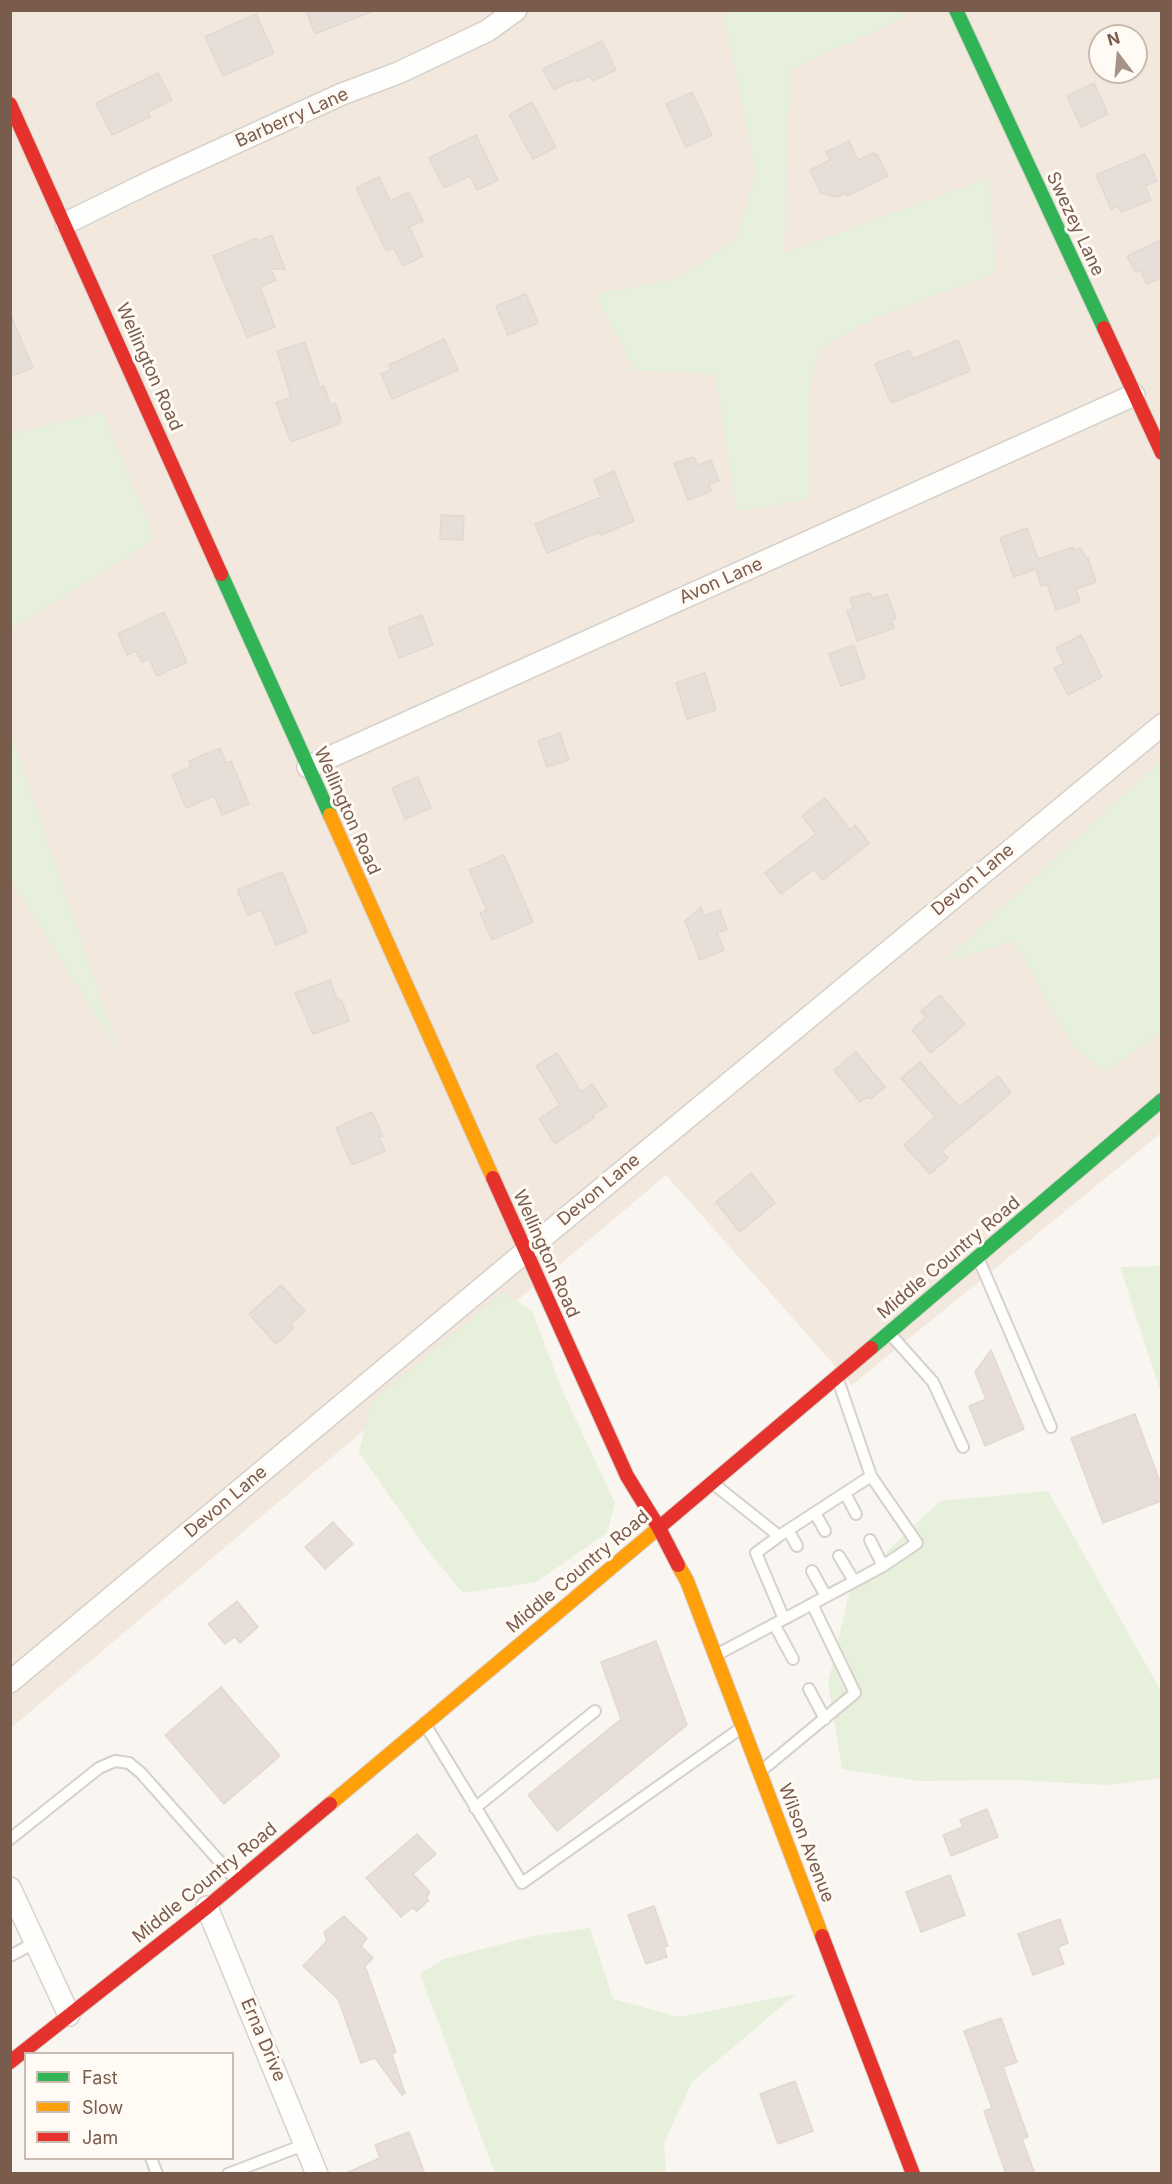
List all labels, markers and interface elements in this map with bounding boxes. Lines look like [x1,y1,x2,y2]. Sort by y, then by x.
north arrow [1088,24,1148,84]
text: N [1105,27,1122,50]
street label: Barberry Lane [232,83,352,153]
street label: Swezey Lane [1041,168,1109,280]
street label: Wellington Road [111,300,187,434]
street label: Avon Lane [676,553,766,609]
street label: Wellington Road [309,744,385,878]
street label: Devon Lane [927,839,1019,921]
street label: Devon Lane [553,1149,645,1231]
street label: Wellington Road [508,1187,584,1321]
street label: Middle Country Road [873,1192,1025,1324]
street label: Devon Lane [180,1461,272,1543]
street label: Middle Country Road [502,1506,654,1638]
street label: Wilson Avenue [773,1780,839,1906]
street label: Middle Country Road [129,1818,281,1948]
street label: Erna Drive [236,1995,290,2085]
legend [24,2052,234,2160]
text: Fast [82,2067,118,2088]
text: Slow [82,2097,123,2118]
text: Jam [82,2127,118,2148]

